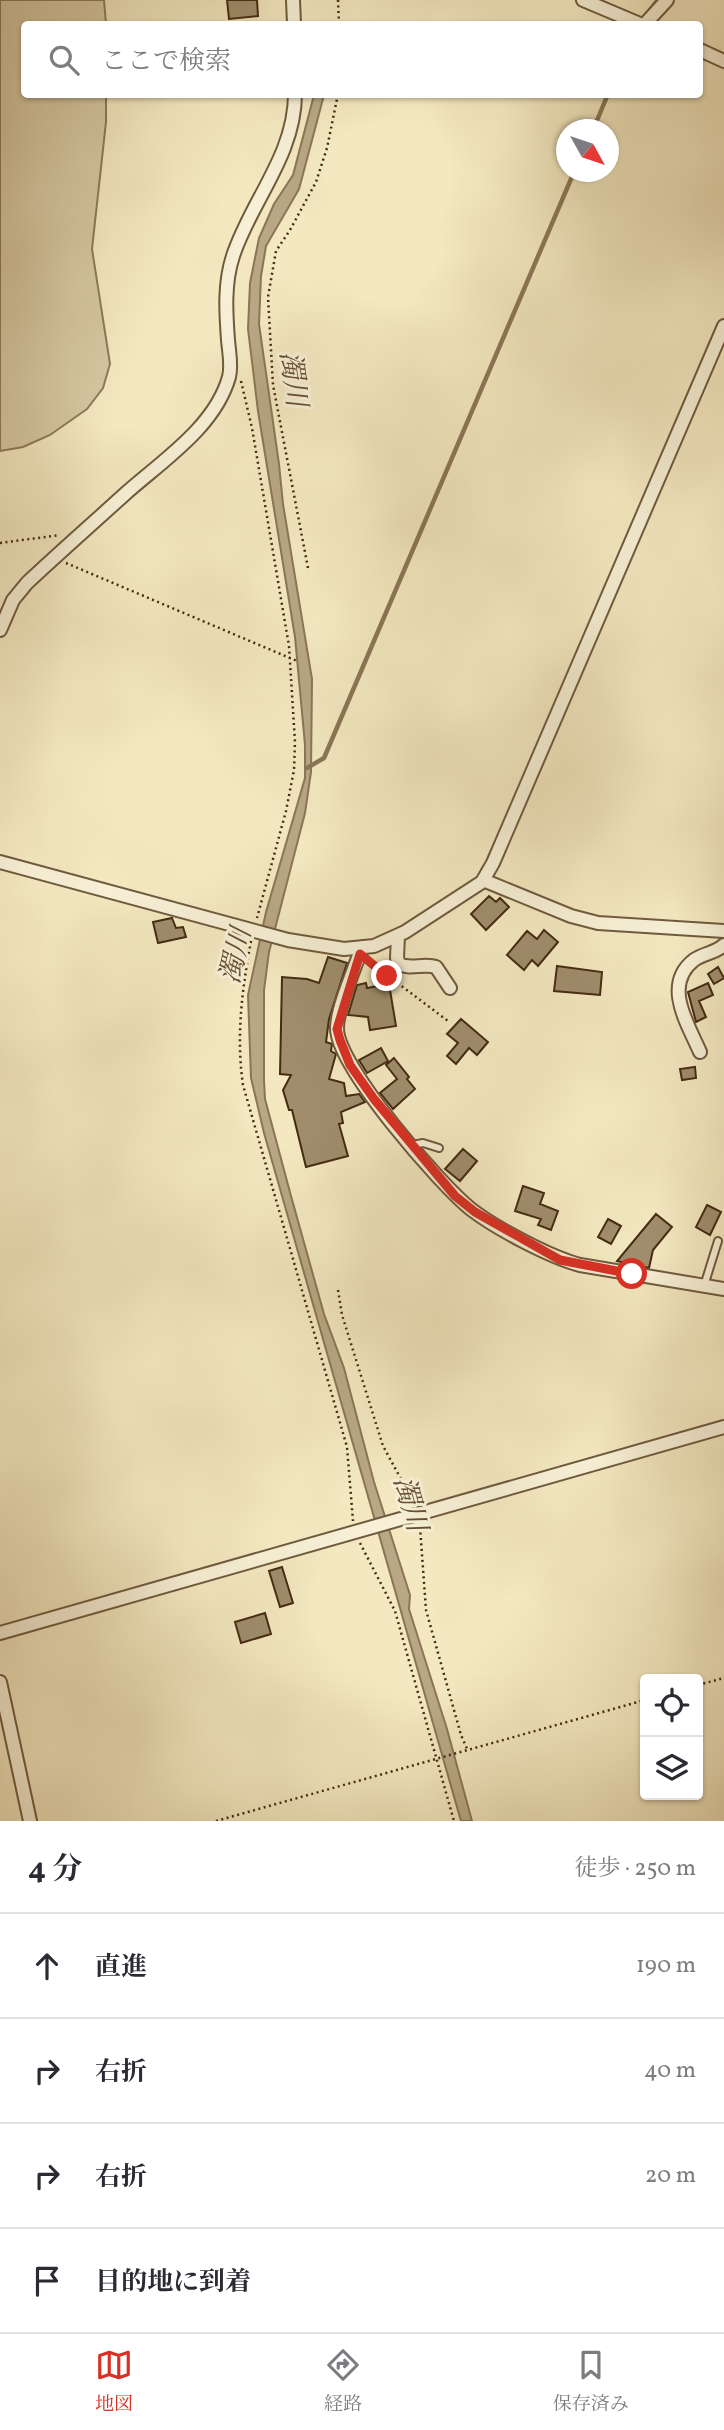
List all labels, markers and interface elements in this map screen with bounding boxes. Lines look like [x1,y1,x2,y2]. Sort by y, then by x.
search box [21,21,703,98]
icon: search [45,41,83,79]
text: ここで検索 [101,44,231,80]
north arrow [556,119,619,182]
water label: 濁川 [269,349,316,412]
water label: 濁川 [212,921,263,988]
route end [371,960,402,991]
route start [616,1258,647,1289]
water label: 濁川 [383,1472,436,1539]
map controls [640,1674,703,1800]
button: locate [640,1674,703,1737]
button: layers [640,1737,703,1800]
text: 4 分 [28,1849,82,1891]
text: 徒歩 · 250 m [575,1853,696,1885]
icon: ahead [28,1947,66,1985]
text: 直進 [95,1950,147,1986]
text: 190 m [636,1950,696,1982]
icon: right [28,2052,66,2090]
text: 右折 [95,2055,147,2091]
text: 40 m [644,2055,696,2087]
icon: right [28,2157,66,2195]
text: 右折 [95,2160,147,2196]
text: 20 m [645,2160,696,2192]
icon: arrive [28,2262,66,2300]
text: 目的地に到着 [95,2265,251,2301]
tab: 地図 [95,2346,133,2418]
tab: 経路 [324,2346,362,2418]
tab: 保存済み [553,2346,629,2418]

